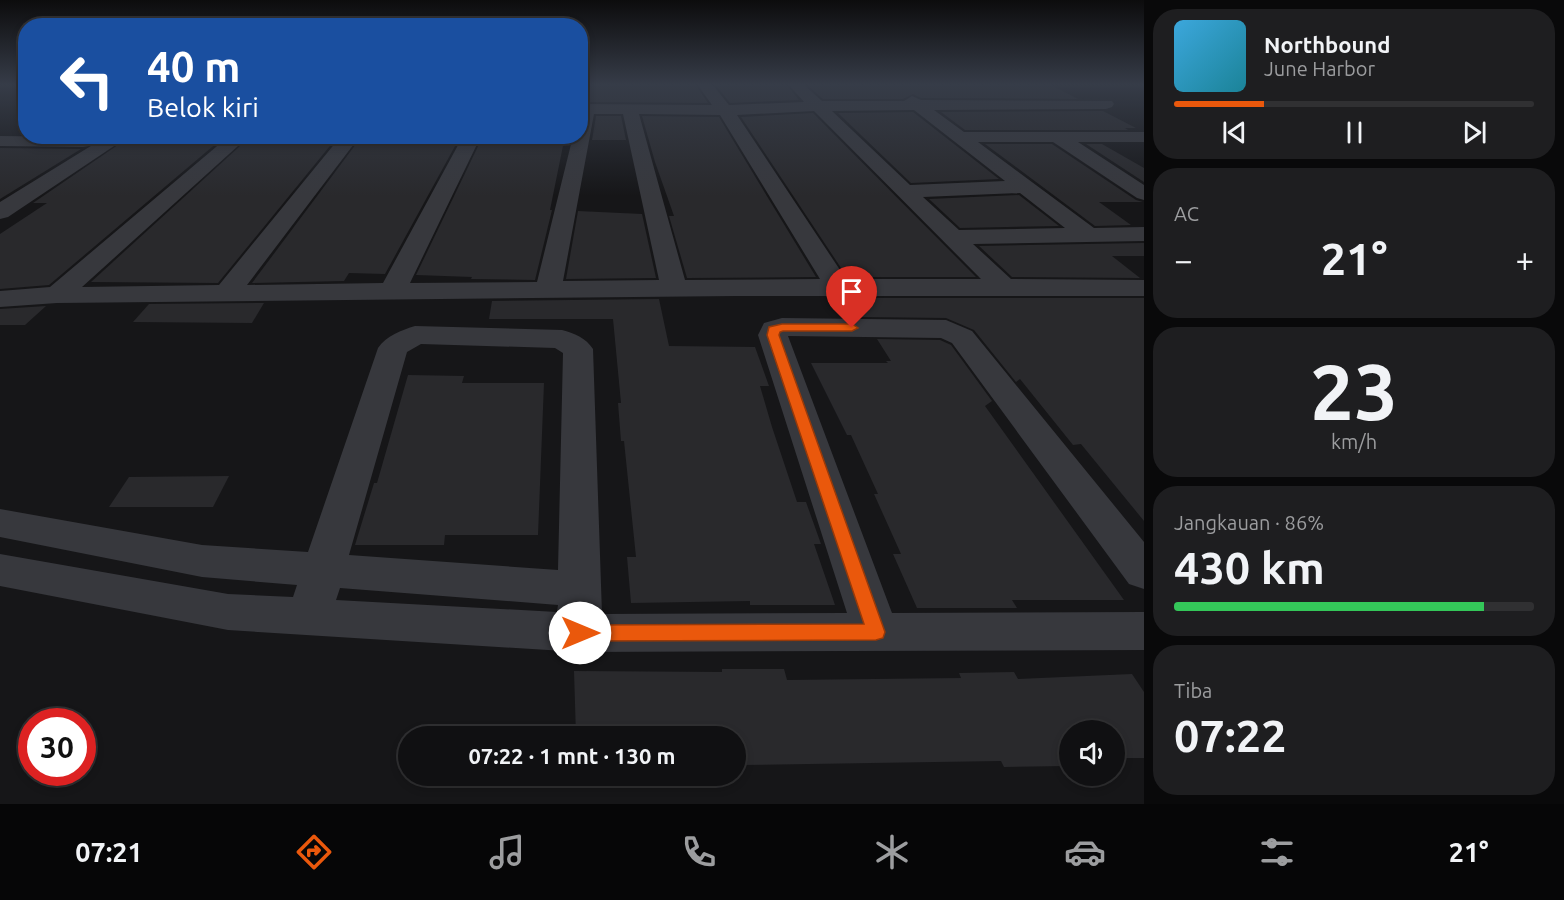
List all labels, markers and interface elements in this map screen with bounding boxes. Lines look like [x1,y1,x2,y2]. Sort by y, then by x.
text: Northbound [1264,32,1390,57]
icon: left [48,42,126,120]
text: 40 m [147,43,241,90]
text: June Harbor [1264,57,1375,80]
text: Belok kiri [147,92,259,122]
icon: previous [1218,116,1251,149]
icon: pause [1338,116,1371,149]
icon: next [1458,116,1491,149]
text: AC [1174,202,1199,225]
text: 21° [1321,233,1387,284]
text: − [1174,241,1193,278]
text: + [1515,241,1534,278]
pin [826,266,877,328]
icon: arrive [835,275,868,308]
text: 23 [1310,347,1398,435]
text: km/h [1331,430,1377,453]
text: Jangkauan · 86% [1174,511,1324,534]
text: 430 km [1174,542,1325,593]
position arrow [548,601,612,665]
text: Tiba [1174,679,1212,702]
speed limit sign: 30 [18,708,96,786]
text: 07:22 [1174,710,1287,761]
map controls [1059,720,1125,786]
button: sound [1059,720,1125,786]
text: 07:22 · 1 mnt · 130 m [468,743,676,768]
icon: directions [293,831,335,873]
icon: music [486,831,528,873]
icon: phone [678,831,720,873]
icon: climate [871,831,913,873]
icon: car [1064,831,1106,873]
icon: filters [1256,831,1298,873]
text: 07:21 [75,837,143,867]
text: 21° [1449,837,1489,867]

